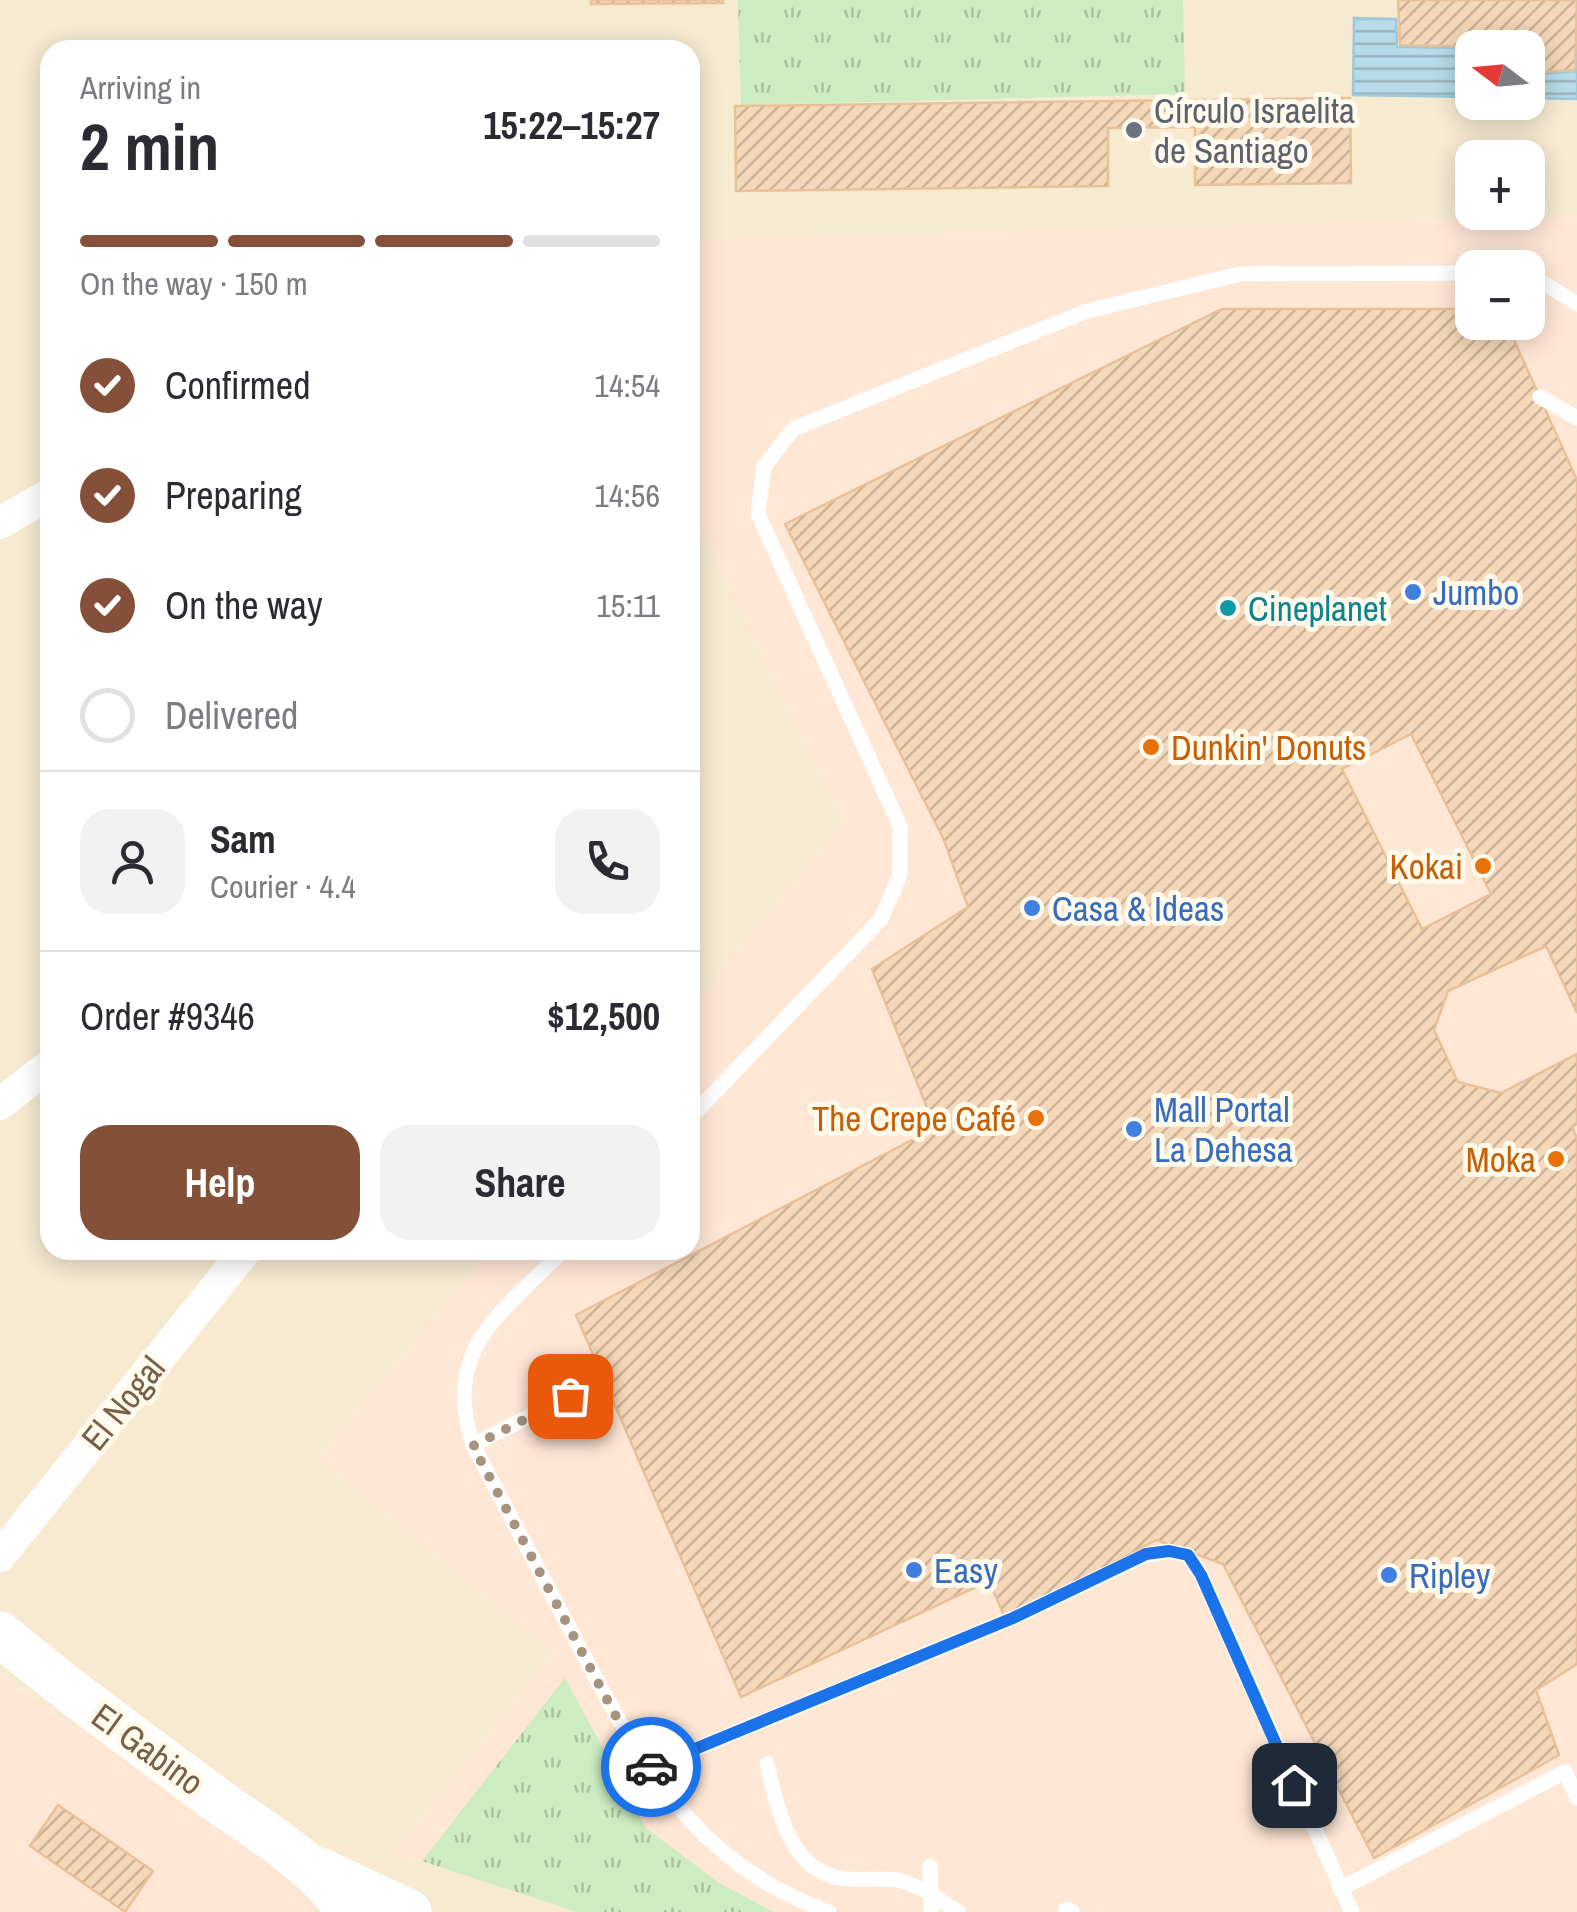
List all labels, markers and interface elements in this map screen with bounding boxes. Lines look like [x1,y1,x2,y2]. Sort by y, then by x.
north arrow [1455,30,1545,120]
map controls [1455,30,1545,340]
text: Arriving in [80,66,201,109]
place label: Círculo Israelita de Santiago [1154,87,1355,174]
text: 15:22–15:27 [483,100,660,151]
text: 2 min [80,103,219,190]
marker: Círculo Israelita de Santiago [1123,119,1145,141]
button: + [1455,140,1545,230]
button: − [1455,250,1545,340]
text: On the way · 150 m [80,262,308,305]
icon: check [80,358,135,413]
text: Confirmed [165,360,310,411]
text: 14:54 [594,364,660,407]
icon: check [80,468,135,523]
text: Preparing [165,470,302,521]
text: 14:56 [594,474,660,517]
place label: Jumbo [1433,569,1519,616]
icon: check [80,578,135,633]
text: On the way [165,580,323,631]
marker: Jumbo [1402,581,1424,603]
text: 15:11 [596,584,660,627]
place label: Cineplanet [1248,585,1387,632]
marker: Cineplanet [1217,597,1239,619]
text: Delivered [165,690,298,741]
place label: Dunkin' Donuts [1171,724,1366,771]
marker: Dunkin' Donuts [1140,736,1162,758]
button: person [80,809,185,914]
button: phone [555,809,660,914]
text: Sam [210,814,276,865]
place label: Kokai [1390,843,1463,890]
marker: Kokai [1472,855,1494,877]
text: Courier · 4.4 [210,865,356,908]
place label: Casa & Ideas [1052,885,1224,932]
marker: Casa & Ideas [1021,897,1043,919]
text: Order #9346 [80,991,255,1042]
text: $12,500 [547,991,660,1042]
place label: Mall Portal La Dehesa [1154,1086,1293,1173]
place label: The Crepe Café [812,1095,1016,1142]
marker: The Crepe Café [1025,1107,1047,1129]
marker: Mall Portal La Dehesa [1123,1118,1145,1140]
button: Help [80,1125,360,1240]
button: Share [380,1125,660,1240]
place label: Moka [1466,1136,1536,1183]
marker: Moka [1545,1148,1567,1170]
street label: El Nogal [71,1346,175,1460]
pin [528,1354,613,1439]
icon: bag [543,1369,598,1424]
place label: Easy [934,1547,998,1594]
place label: Ripley [1409,1552,1491,1599]
marker: Easy [903,1559,925,1581]
marker: Ripley [1378,1564,1400,1586]
street label: El Gabino [83,1692,213,1806]
courier [601,1717,701,1817]
icon: car [624,1740,679,1795]
pin [1252,1743,1337,1828]
icon: home [1267,1758,1322,1813]

